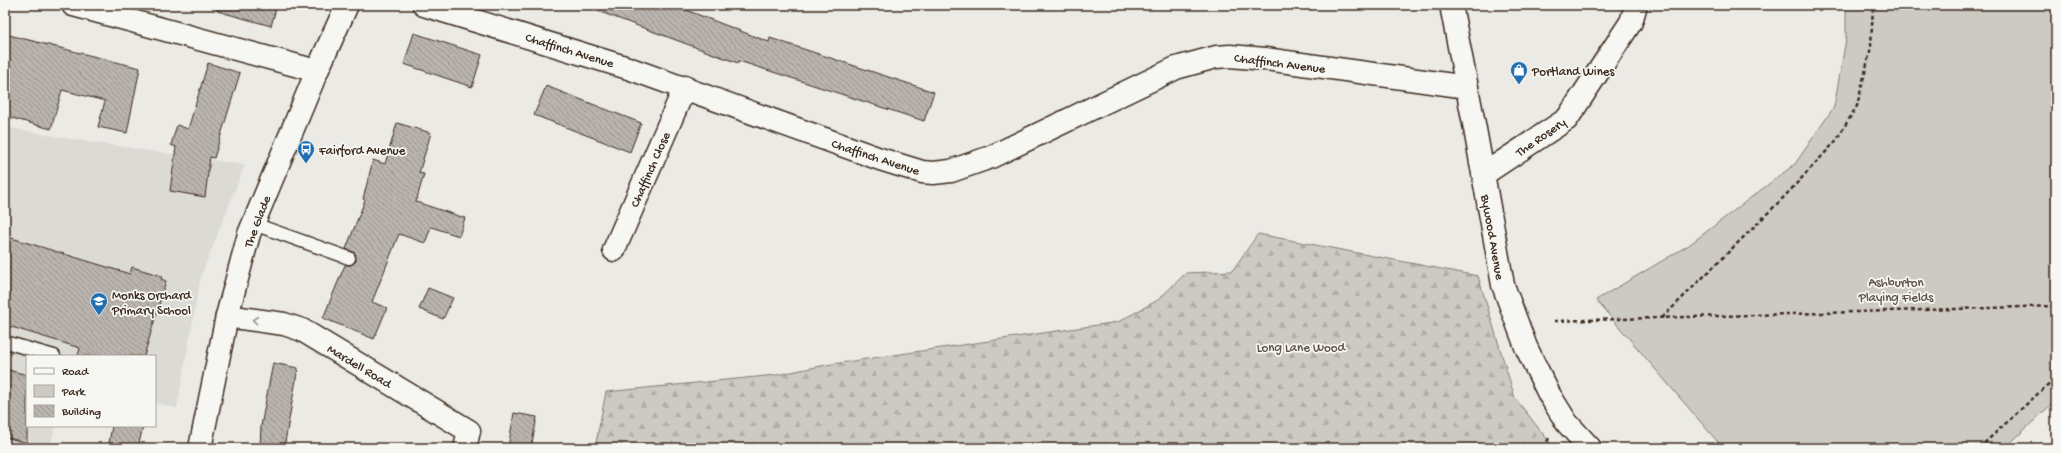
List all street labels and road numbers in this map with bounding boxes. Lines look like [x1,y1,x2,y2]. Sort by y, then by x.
street label: Chaffinch Avenue [523,31,616,72]
street label: Chaffinch Avenue [1233,51,1326,78]
street label: The Rosery [1513,115,1570,161]
street label: Chaffinch Close [628,130,675,210]
street label: Chaffinch Avenue [829,137,921,180]
street label: Bywood Avenue [1476,193,1506,282]
street label: The Glade [241,194,275,251]
street label: Mardell Road [324,342,395,393]

